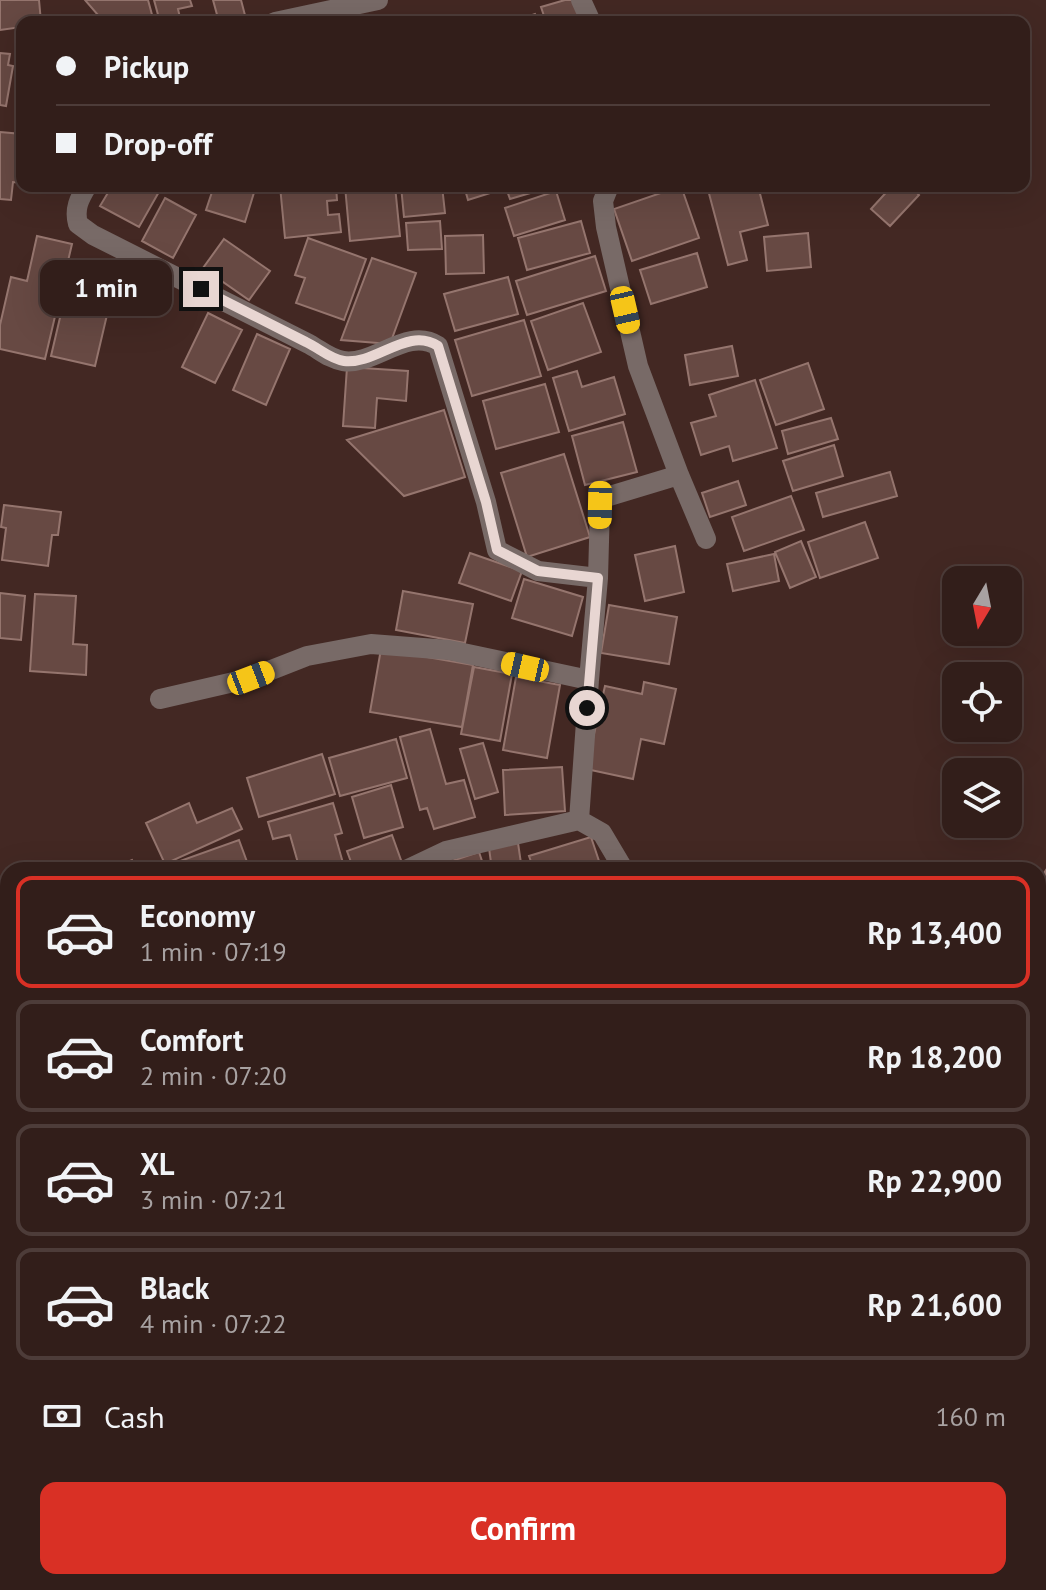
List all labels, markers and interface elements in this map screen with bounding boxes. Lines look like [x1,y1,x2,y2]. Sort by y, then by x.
text: Pickup [104,47,189,86]
text: Drop-off [104,124,212,163]
callout: 1 min [41,261,173,317]
text: 1 min [74,271,138,304]
route end [183,271,219,307]
car [608,284,642,336]
car [588,481,612,529]
north arrow [942,566,1022,646]
map controls [942,566,1022,838]
car [499,650,551,684]
car [224,658,278,698]
button: locate [942,662,1022,742]
route start [569,690,605,726]
button: layers [942,758,1022,838]
icon: car [44,896,116,968]
text: Economy [140,896,255,935]
text: Rp 13,400 [868,913,1002,952]
text: 1 min · 07:19 [140,935,287,968]
icon: car [44,1020,116,1092]
text: Comfort [140,1020,243,1059]
text: Rp 18,200 [868,1037,1002,1076]
text: 2 min · 07:20 [140,1059,287,1092]
icon: car [44,1144,116,1216]
text: XL [140,1144,174,1183]
text: Rp 22,900 [868,1161,1002,1200]
text: 3 min · 07:21 [140,1183,287,1216]
icon: car [44,1268,116,1340]
text: Black [140,1268,209,1307]
text: Rp 21,600 [868,1285,1002,1324]
text: 4 min · 07:22 [140,1307,287,1340]
icon: cash [40,1394,84,1438]
text: Cash [104,1397,165,1436]
text: 160 m [935,1400,1006,1433]
button: Confirm [40,1482,1006,1574]

